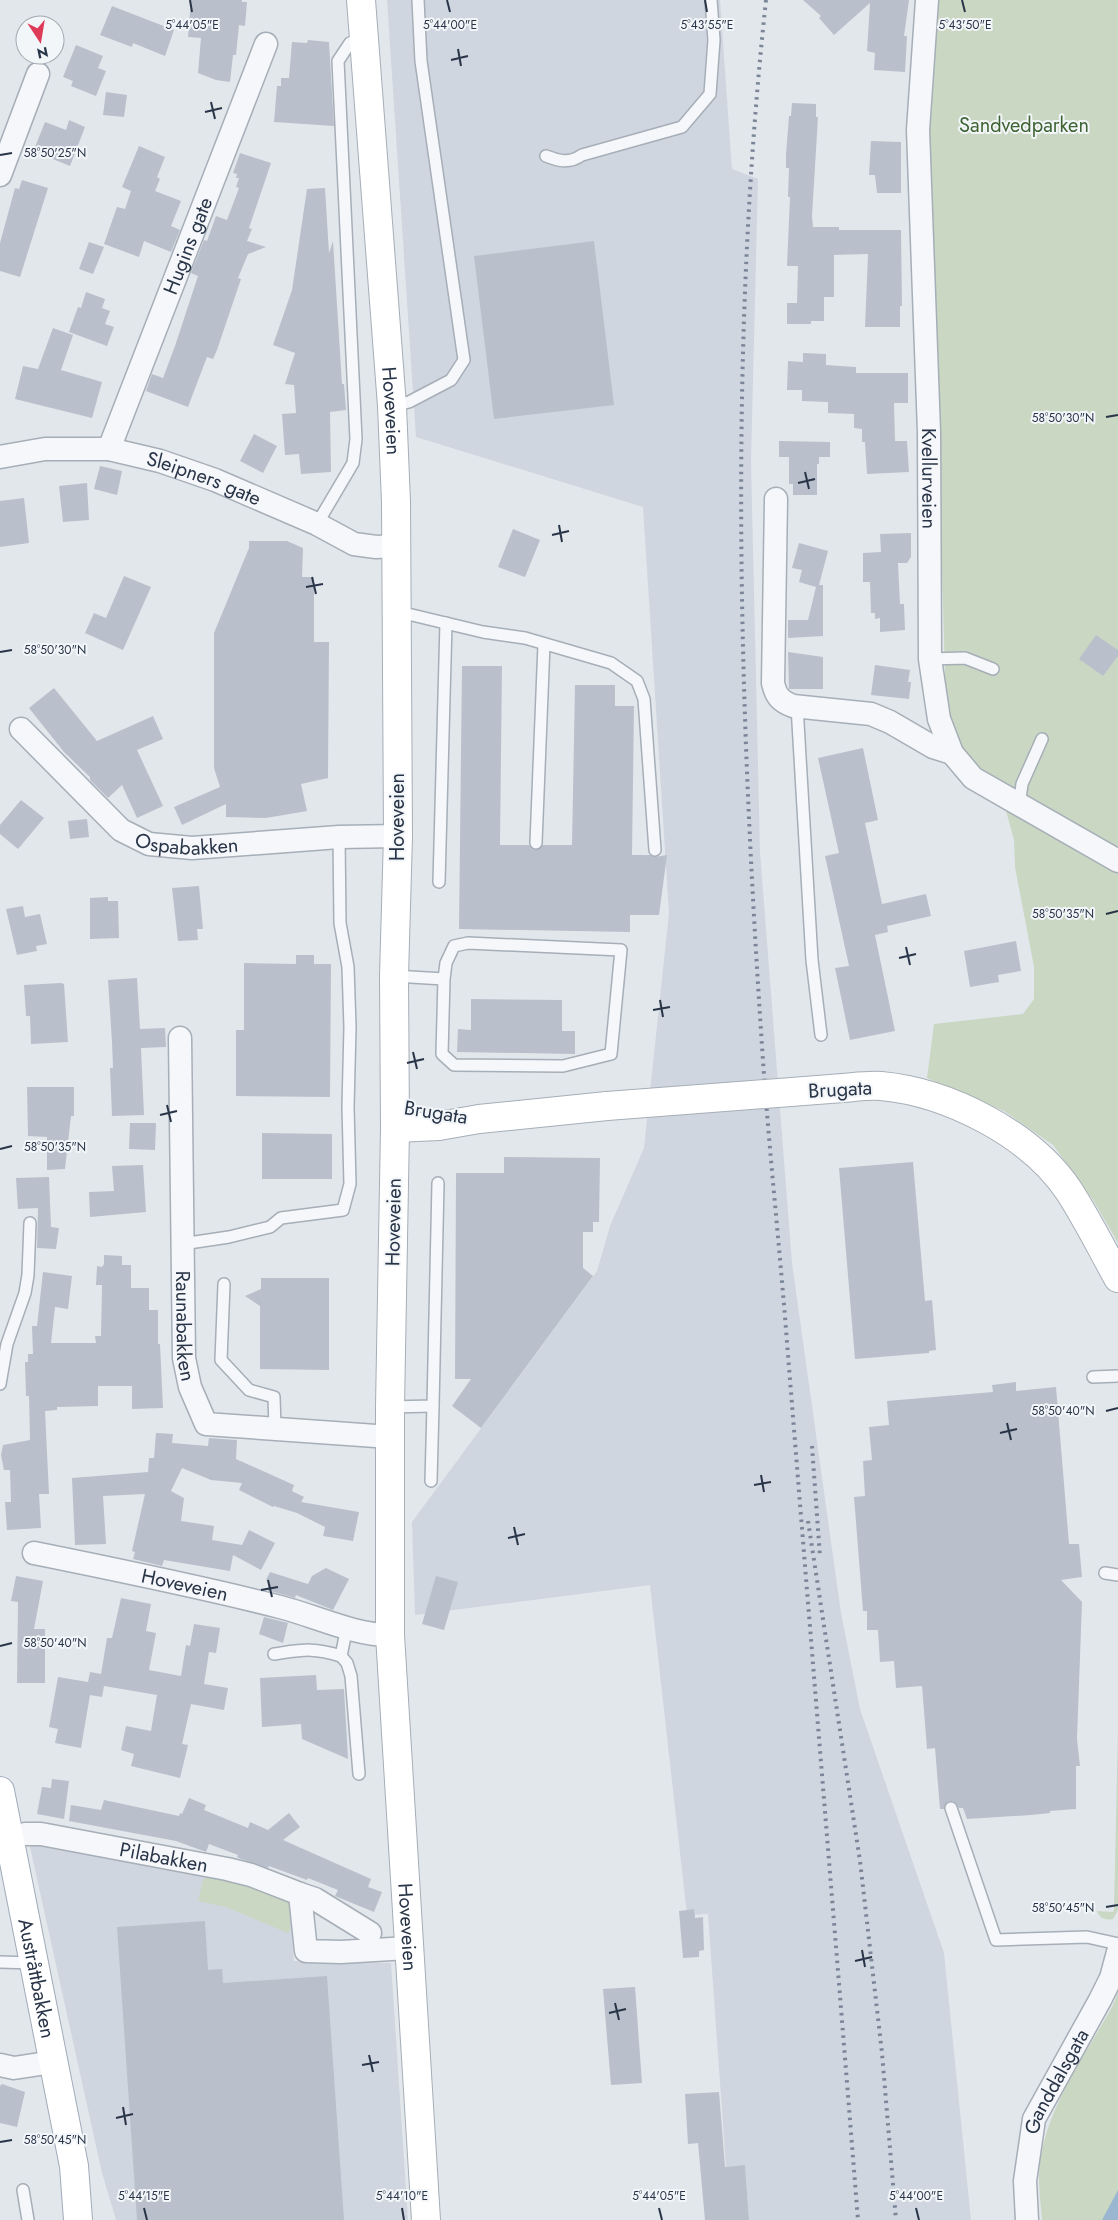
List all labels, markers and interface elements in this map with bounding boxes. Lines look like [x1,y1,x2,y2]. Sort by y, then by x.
north arrow [15,15,65,65]
text: 5°44'05"E [165,16,219,34]
text: 5°44'00"E [423,16,477,34]
text: 5°43'55"E [681,16,733,34]
text: 5°43'50"E [938,16,992,34]
text: N [35,42,50,64]
park label: Sandvedparken [959,111,1089,140]
text: 58°50'25"N [24,144,86,162]
street label: Hugins gate [156,193,220,299]
street label: Hoveveien [374,366,408,456]
text: 58°50'30"N [1032,409,1094,427]
street label: Kvellurveien [914,428,943,529]
street label: Sleipners gate [144,444,265,513]
text: 58°50'30"N [24,641,86,659]
street label: Hoveveien [383,773,412,861]
street label: Ospabakken [129,825,239,863]
text: 58°50'35"N [1032,905,1094,923]
street label: Brugata [807,1073,873,1106]
street label: Brugata [402,1093,470,1132]
text: 58°50'35"N [24,1138,86,1156]
street label: Hoveveien [378,1178,409,1266]
street label: Raunabakken [168,1271,202,1384]
text: 58°50'40"N [1031,1402,1095,1420]
street label: Hoveveien [139,1561,231,1609]
text: 58°50'40"N [23,1634,87,1652]
street label: Pilabakken [117,1835,210,1880]
street label: Hoveveien [390,1882,425,1972]
text: 58°50'45"N [1032,1899,1094,1917]
street label: Austråttbakken [10,1916,62,2041]
street label: Ganddalsgata [1018,2024,1096,2136]
text: 58°50'45"N [24,2131,86,2149]
text: 5°44'15"E [118,2187,170,2205]
text: 5°44'10"E [376,2187,428,2205]
text: 5°44'05"E [632,2187,686,2205]
text: 5°44'00"E [889,2187,943,2205]

